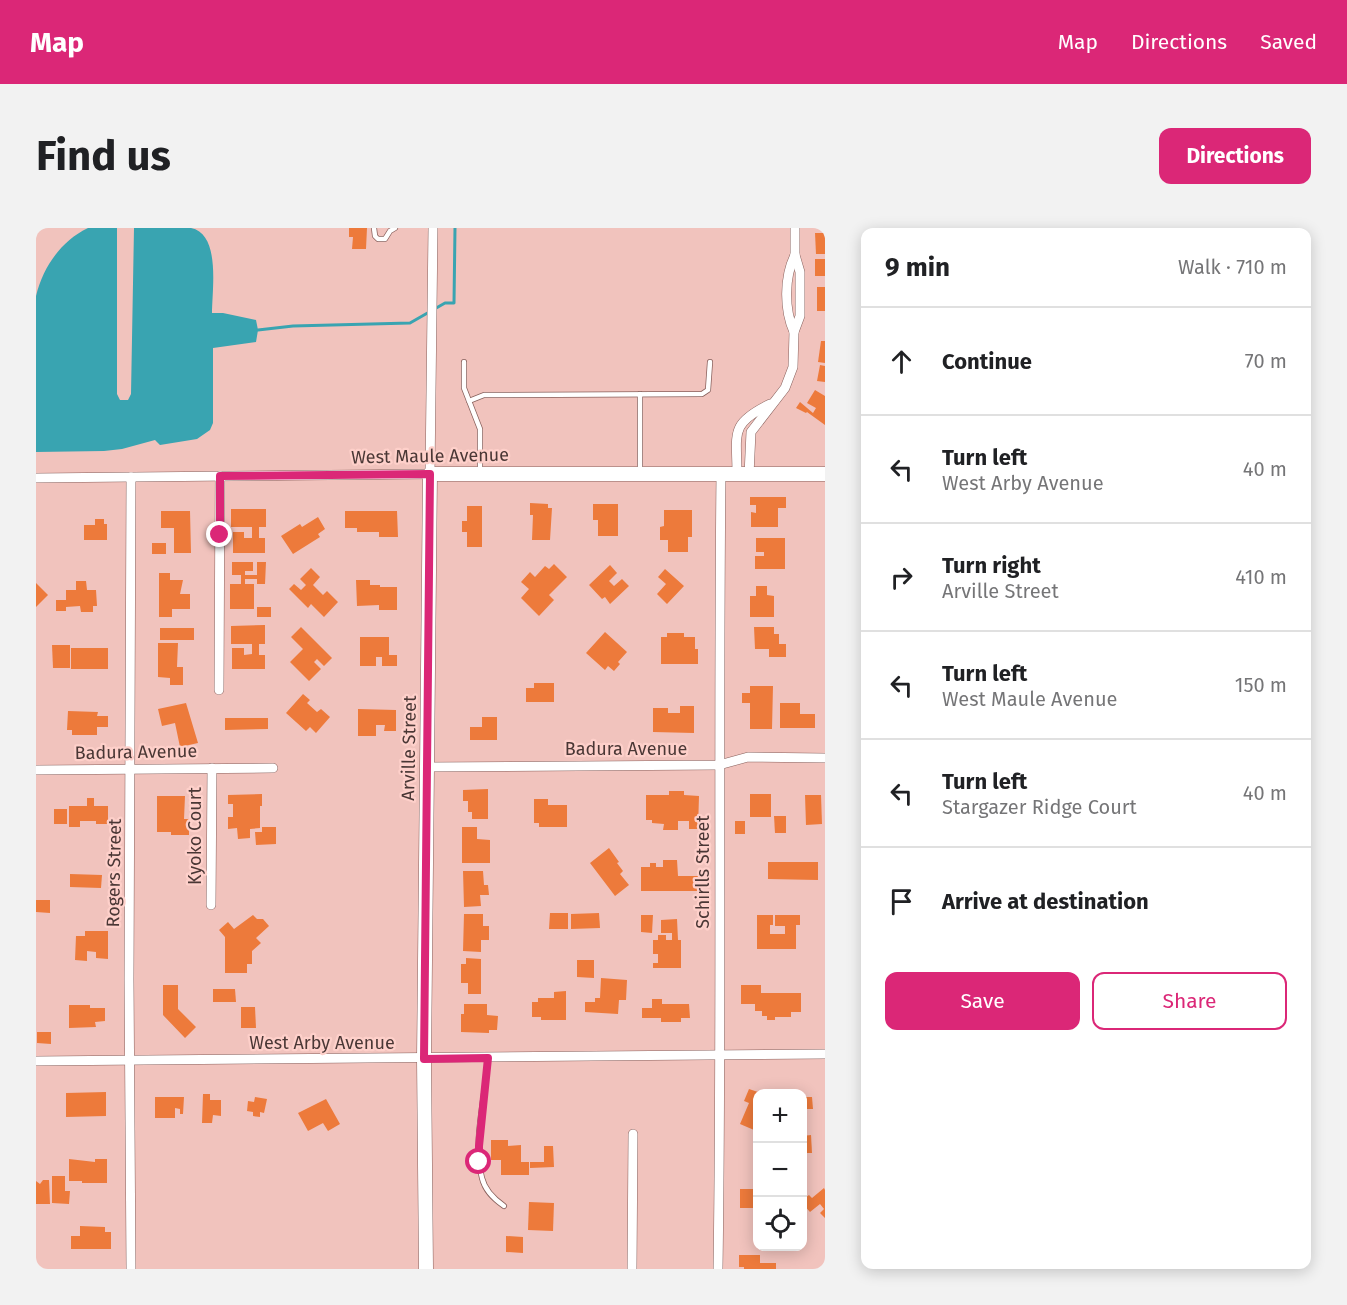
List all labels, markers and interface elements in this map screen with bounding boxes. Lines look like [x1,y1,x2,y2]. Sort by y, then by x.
text: Map [30,26,84,59]
text: Map [1058,29,1098,55]
text: Directions [1131,29,1227,55]
text: Saved [1260,29,1317,55]
button: Directions [1159,128,1311,184]
text: Find us [36,131,171,181]
text: 9 min [885,252,950,283]
text: Walk · 710 m [1178,255,1287,279]
icon: ahead [885,345,918,378]
text: Continue [942,348,1032,375]
text: 70 m [1245,349,1287,373]
street label: West Maule Avenue [351,444,509,468]
text: Turn left [942,444,1027,471]
icon: left [885,453,918,486]
text: 40 m [1243,457,1287,481]
text: West Arby Avenue [942,471,1104,495]
route end [206,521,232,547]
text: Turn right [942,552,1041,579]
icon: right [885,561,918,594]
text: 410 m [1235,565,1287,589]
text: Arville Street [942,579,1059,603]
text: Turn left [942,660,1027,687]
icon: left [885,669,918,702]
text: 150 m [1235,673,1287,697]
text: West Maule Avenue [942,687,1118,711]
street label: Arville Street [397,695,421,801]
street label: Badura Avenue [565,738,687,760]
street label: Badura Avenue [75,740,197,764]
text: Turn left [942,768,1027,795]
icon: left [885,777,918,810]
text: 40 m [1243,781,1287,805]
street label: Kyoko Court [184,786,206,885]
text: Stargazer Ridge Court [942,795,1137,819]
street label: Schirlls Street [692,815,714,929]
street label: Rogers Street [102,818,126,928]
icon: arrive [885,885,918,918]
text: Arrive at destination [942,888,1149,915]
button: Save [885,972,1080,1030]
button: Share [1092,972,1287,1030]
street label: West Arby Avenue [249,1032,395,1054]
map controls [753,1089,807,1251]
button: + [753,1089,807,1143]
button: − [753,1143,807,1197]
route start [465,1148,491,1174]
button: locate [753,1197,807,1251]

